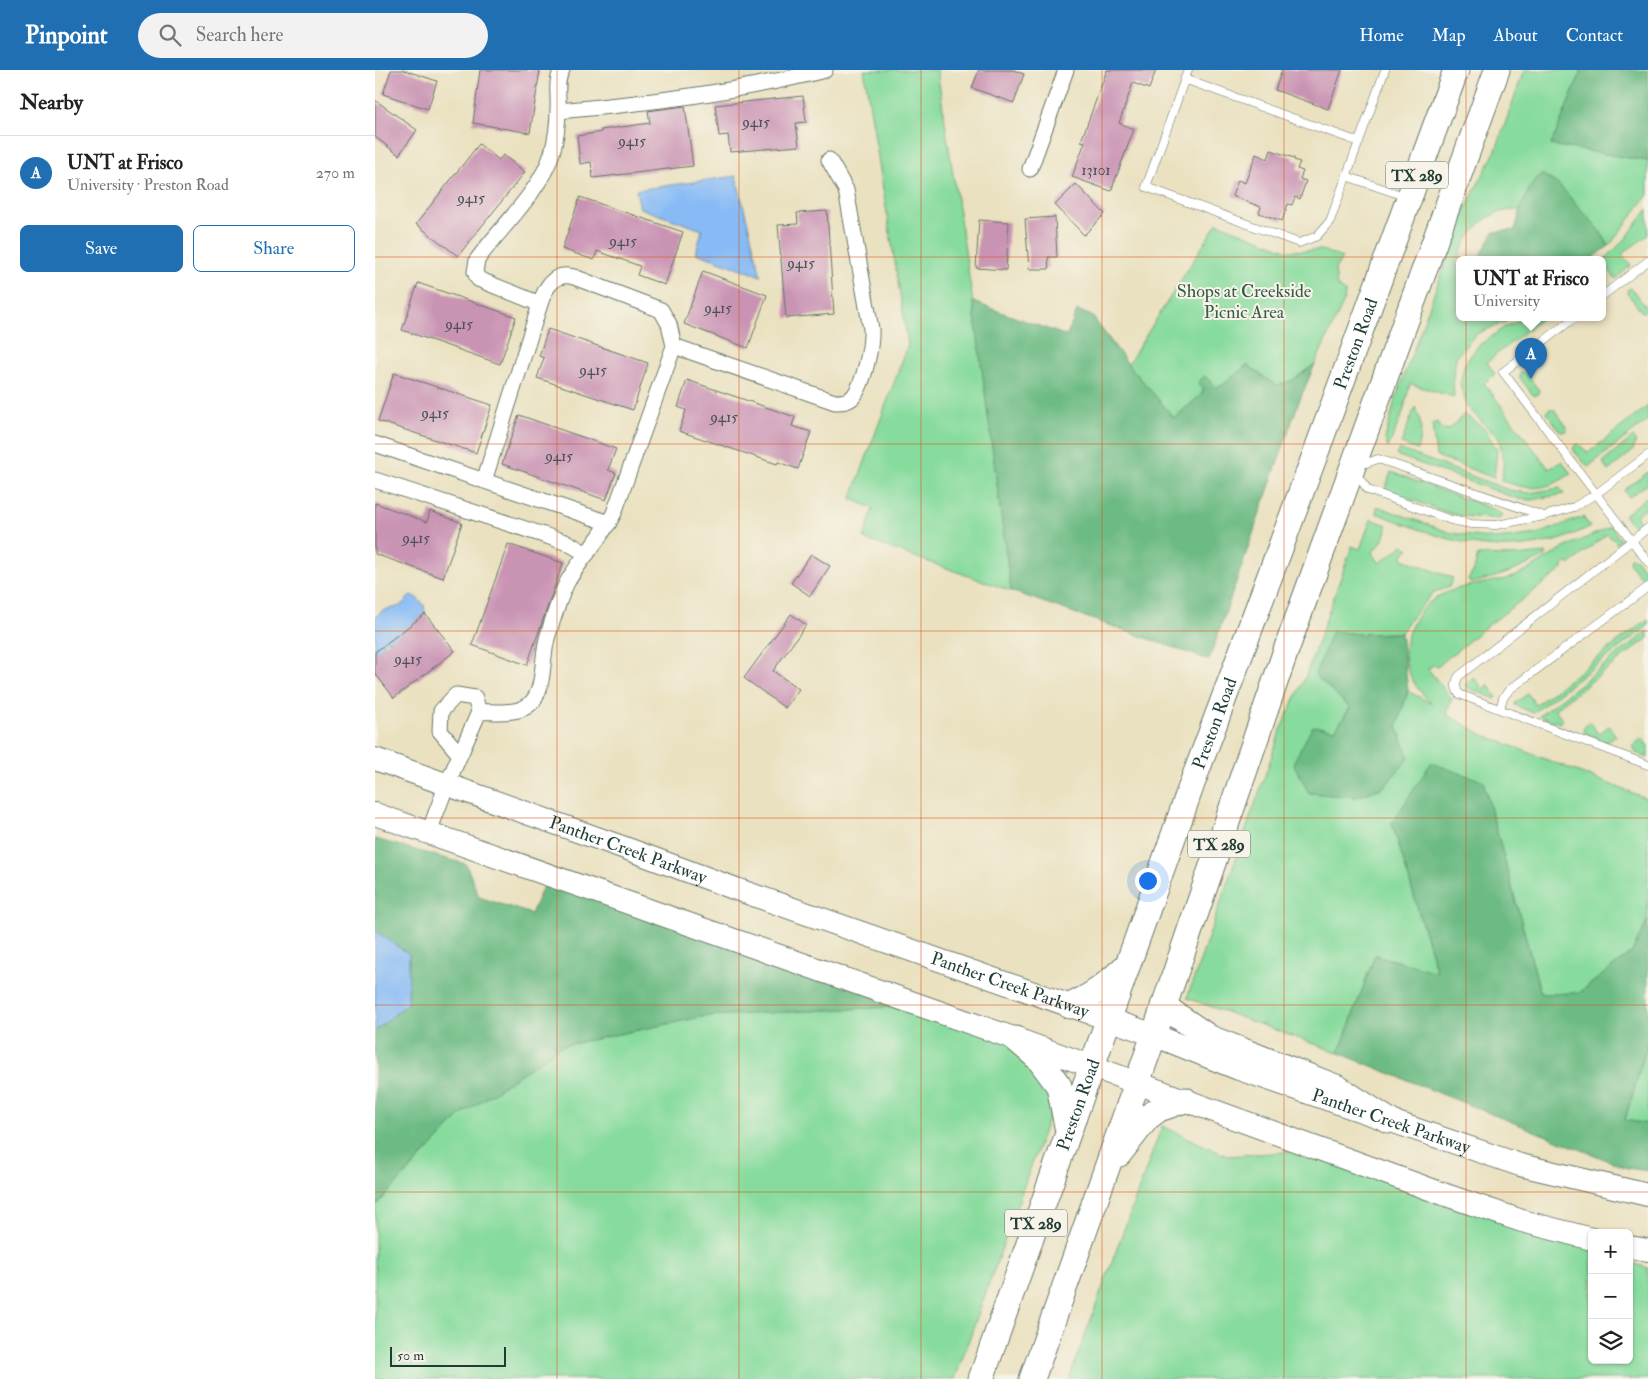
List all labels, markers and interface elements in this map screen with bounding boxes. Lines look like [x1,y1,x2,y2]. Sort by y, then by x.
search box [138,13,488,58]
text: Pinpoint [25,20,108,51]
icon: search [156,21,184,49]
text: Search here [196,23,283,47]
text: Home [1359,24,1404,47]
text: Map [1432,24,1466,47]
text: About [1494,24,1538,47]
text: Contact [1566,24,1623,47]
text: Nearby [20,89,83,116]
house number: 9415 [741,113,770,132]
house number: 9415 [617,132,646,151]
text: UNT at Frisco [67,151,183,175]
house number: 13101 [1081,161,1111,180]
road number: TX 289 [1386,162,1448,188]
text: A [31,163,41,183]
text: 270 m [316,163,355,183]
text: University · Preston Road [67,175,229,195]
house number: 9415 [456,189,485,208]
button: Save [20,225,183,272]
button: Share [193,225,355,272]
house number: 9415 [608,232,637,251]
house number: 9415 [786,254,815,273]
popup [1456,256,1606,321]
text: UNT at Frisco [1473,267,1589,291]
park label: Shops at Creekside Picnic Area [1177,280,1312,324]
text: University [1473,291,1540,311]
street label: Preston Road [1329,295,1384,393]
house number: 9415 [703,299,732,318]
house number: 9415 [444,315,473,334]
pin: A [1515,338,1547,379]
house number: 9415 [578,361,607,380]
house number: 9415 [420,404,449,423]
house number: 9415 [709,408,738,427]
house number: 9415 [544,447,573,466]
house number: 9415 [401,529,430,548]
house number: 9415 [393,650,422,669]
street label: Preston Road [1187,674,1243,772]
street label: Panther Creek Parkway [546,811,711,890]
road number: TX 289 [1188,831,1250,858]
your location [1135,868,1161,894]
street label: Panther Creek Parkway [928,947,1093,1024]
street label: Preston Road [1052,1056,1106,1154]
street label: Panther Creek Parkway [1309,1084,1474,1160]
road number: TX 289 [1005,1210,1067,1236]
map controls [1588,1229,1633,1364]
button: + [1588,1229,1633,1274]
button: − [1588,1274,1633,1319]
button: layers [1588,1319,1633,1364]
scale bar [390,1344,506,1367]
text: 50 m [397,1347,424,1364]

